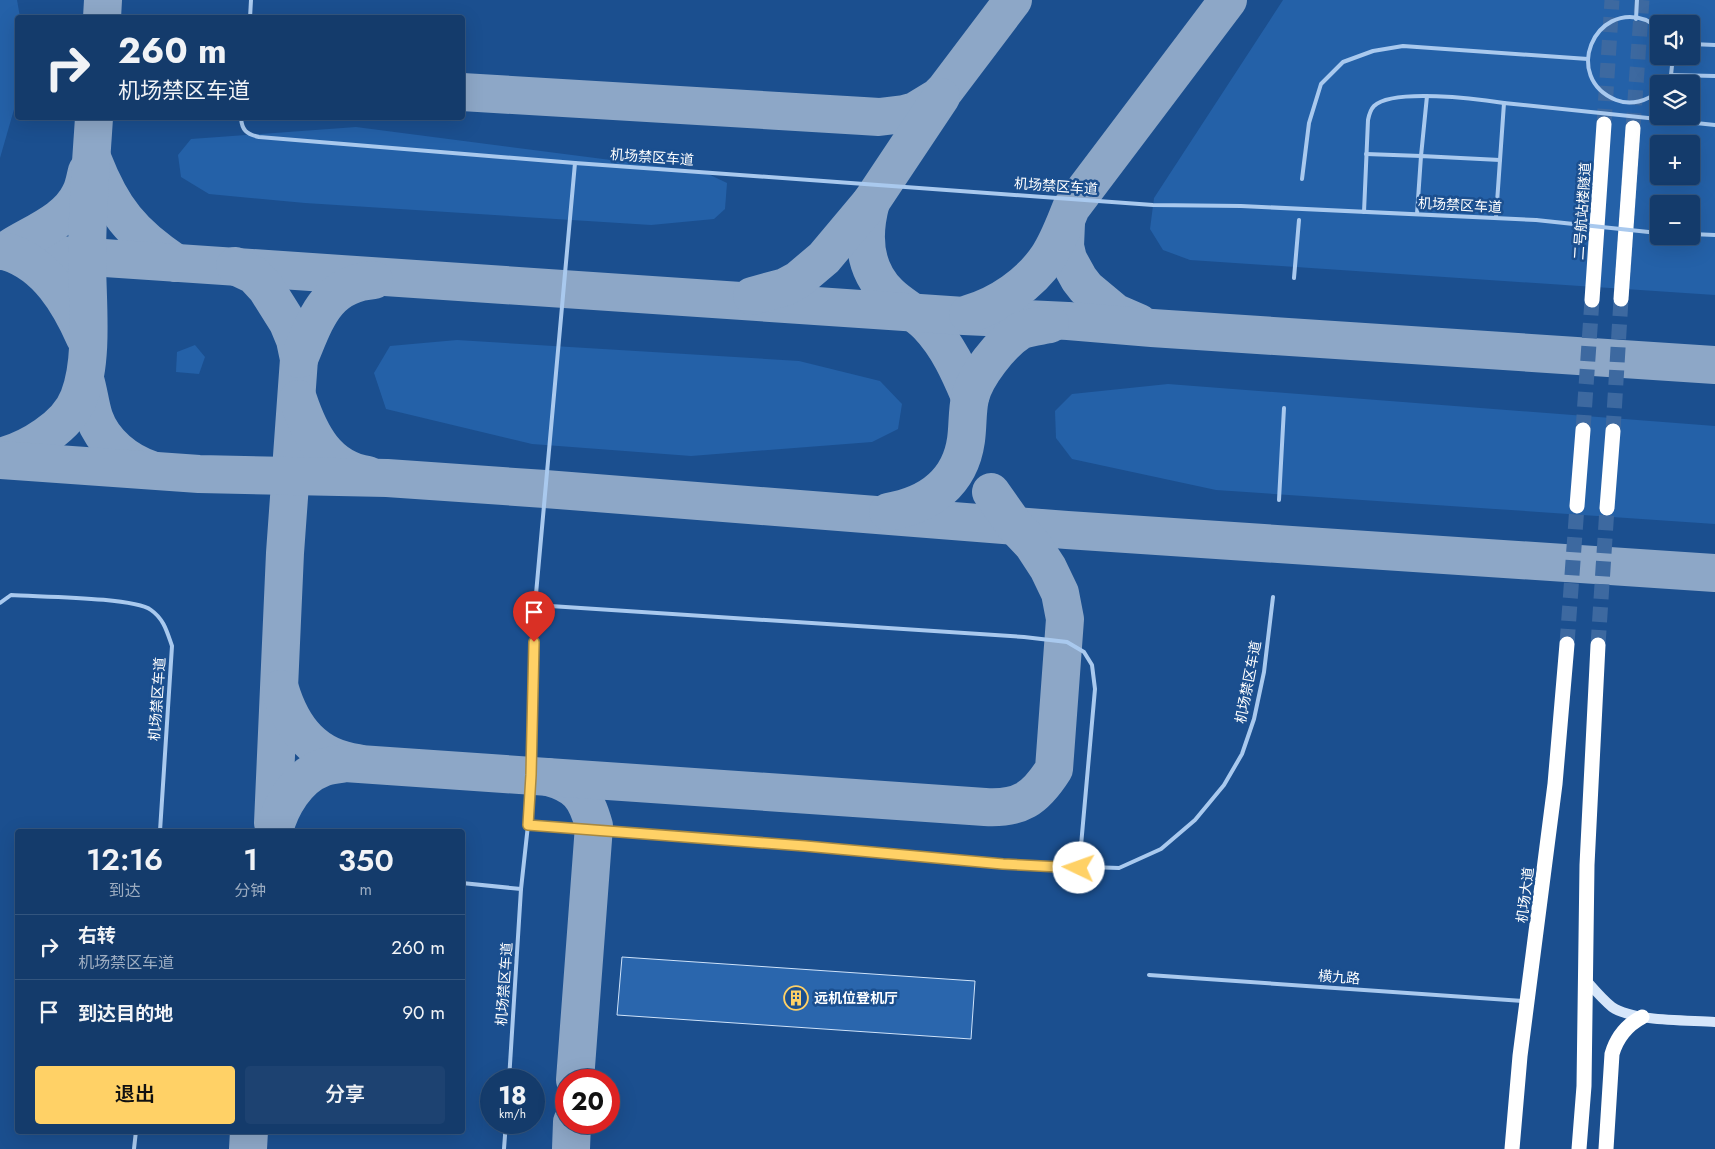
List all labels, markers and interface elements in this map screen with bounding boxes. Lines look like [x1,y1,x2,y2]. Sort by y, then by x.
map controls [1650,15,1700,245]
button: sound [1650,15,1700,65]
text: 260 m [118,26,227,76]
icon: right [35,35,100,100]
text: 机场禁区车道 [118,74,250,106]
button: layers [1650,75,1700,125]
button: + [1650,135,1700,185]
street label: 机场禁区车道 [609,144,695,170]
street label: 二号航站楼隧道 [1569,161,1595,261]
street label: 机场禁区车道 [1013,173,1099,199]
street label: 机场禁区车道 [1418,193,1502,217]
button: − [1650,195,1700,245]
pin [513,591,555,642]
icon: arrive [520,598,548,626]
street label: 机场禁区车道 [1230,639,1266,725]
street label: 机场禁区车道 [144,656,170,742]
text: 12:16 [86,838,163,881]
text: 1 [243,838,258,881]
text: 350 [338,839,394,882]
position arrow [1052,841,1104,893]
street label: 机场大道 [1512,866,1538,924]
text: m [360,878,372,901]
text: 到达 [109,879,141,902]
text: 分钟 [235,879,267,902]
text: 右转 [78,922,116,949]
icon: right [35,933,63,961]
text: 260 m [391,934,445,961]
street label: 机场禁区车道 [491,941,517,1027]
text: 机场禁区车道 [78,951,174,974]
street label: 横九路 [1317,966,1361,988]
building icon: 远机位登机厅 [783,985,809,1011]
place label: 远机位登机厅 [814,988,898,1008]
icon: arrive [35,998,63,1026]
text: 90 m [402,999,445,1026]
text: 到达目的地 [78,1000,173,1027]
button: 退出 [35,1066,235,1124]
button: 分享 [245,1066,445,1124]
speed limit sign: 20 [555,1069,620,1134]
text: 18 [498,1077,527,1113]
text: km/h [499,1105,526,1123]

